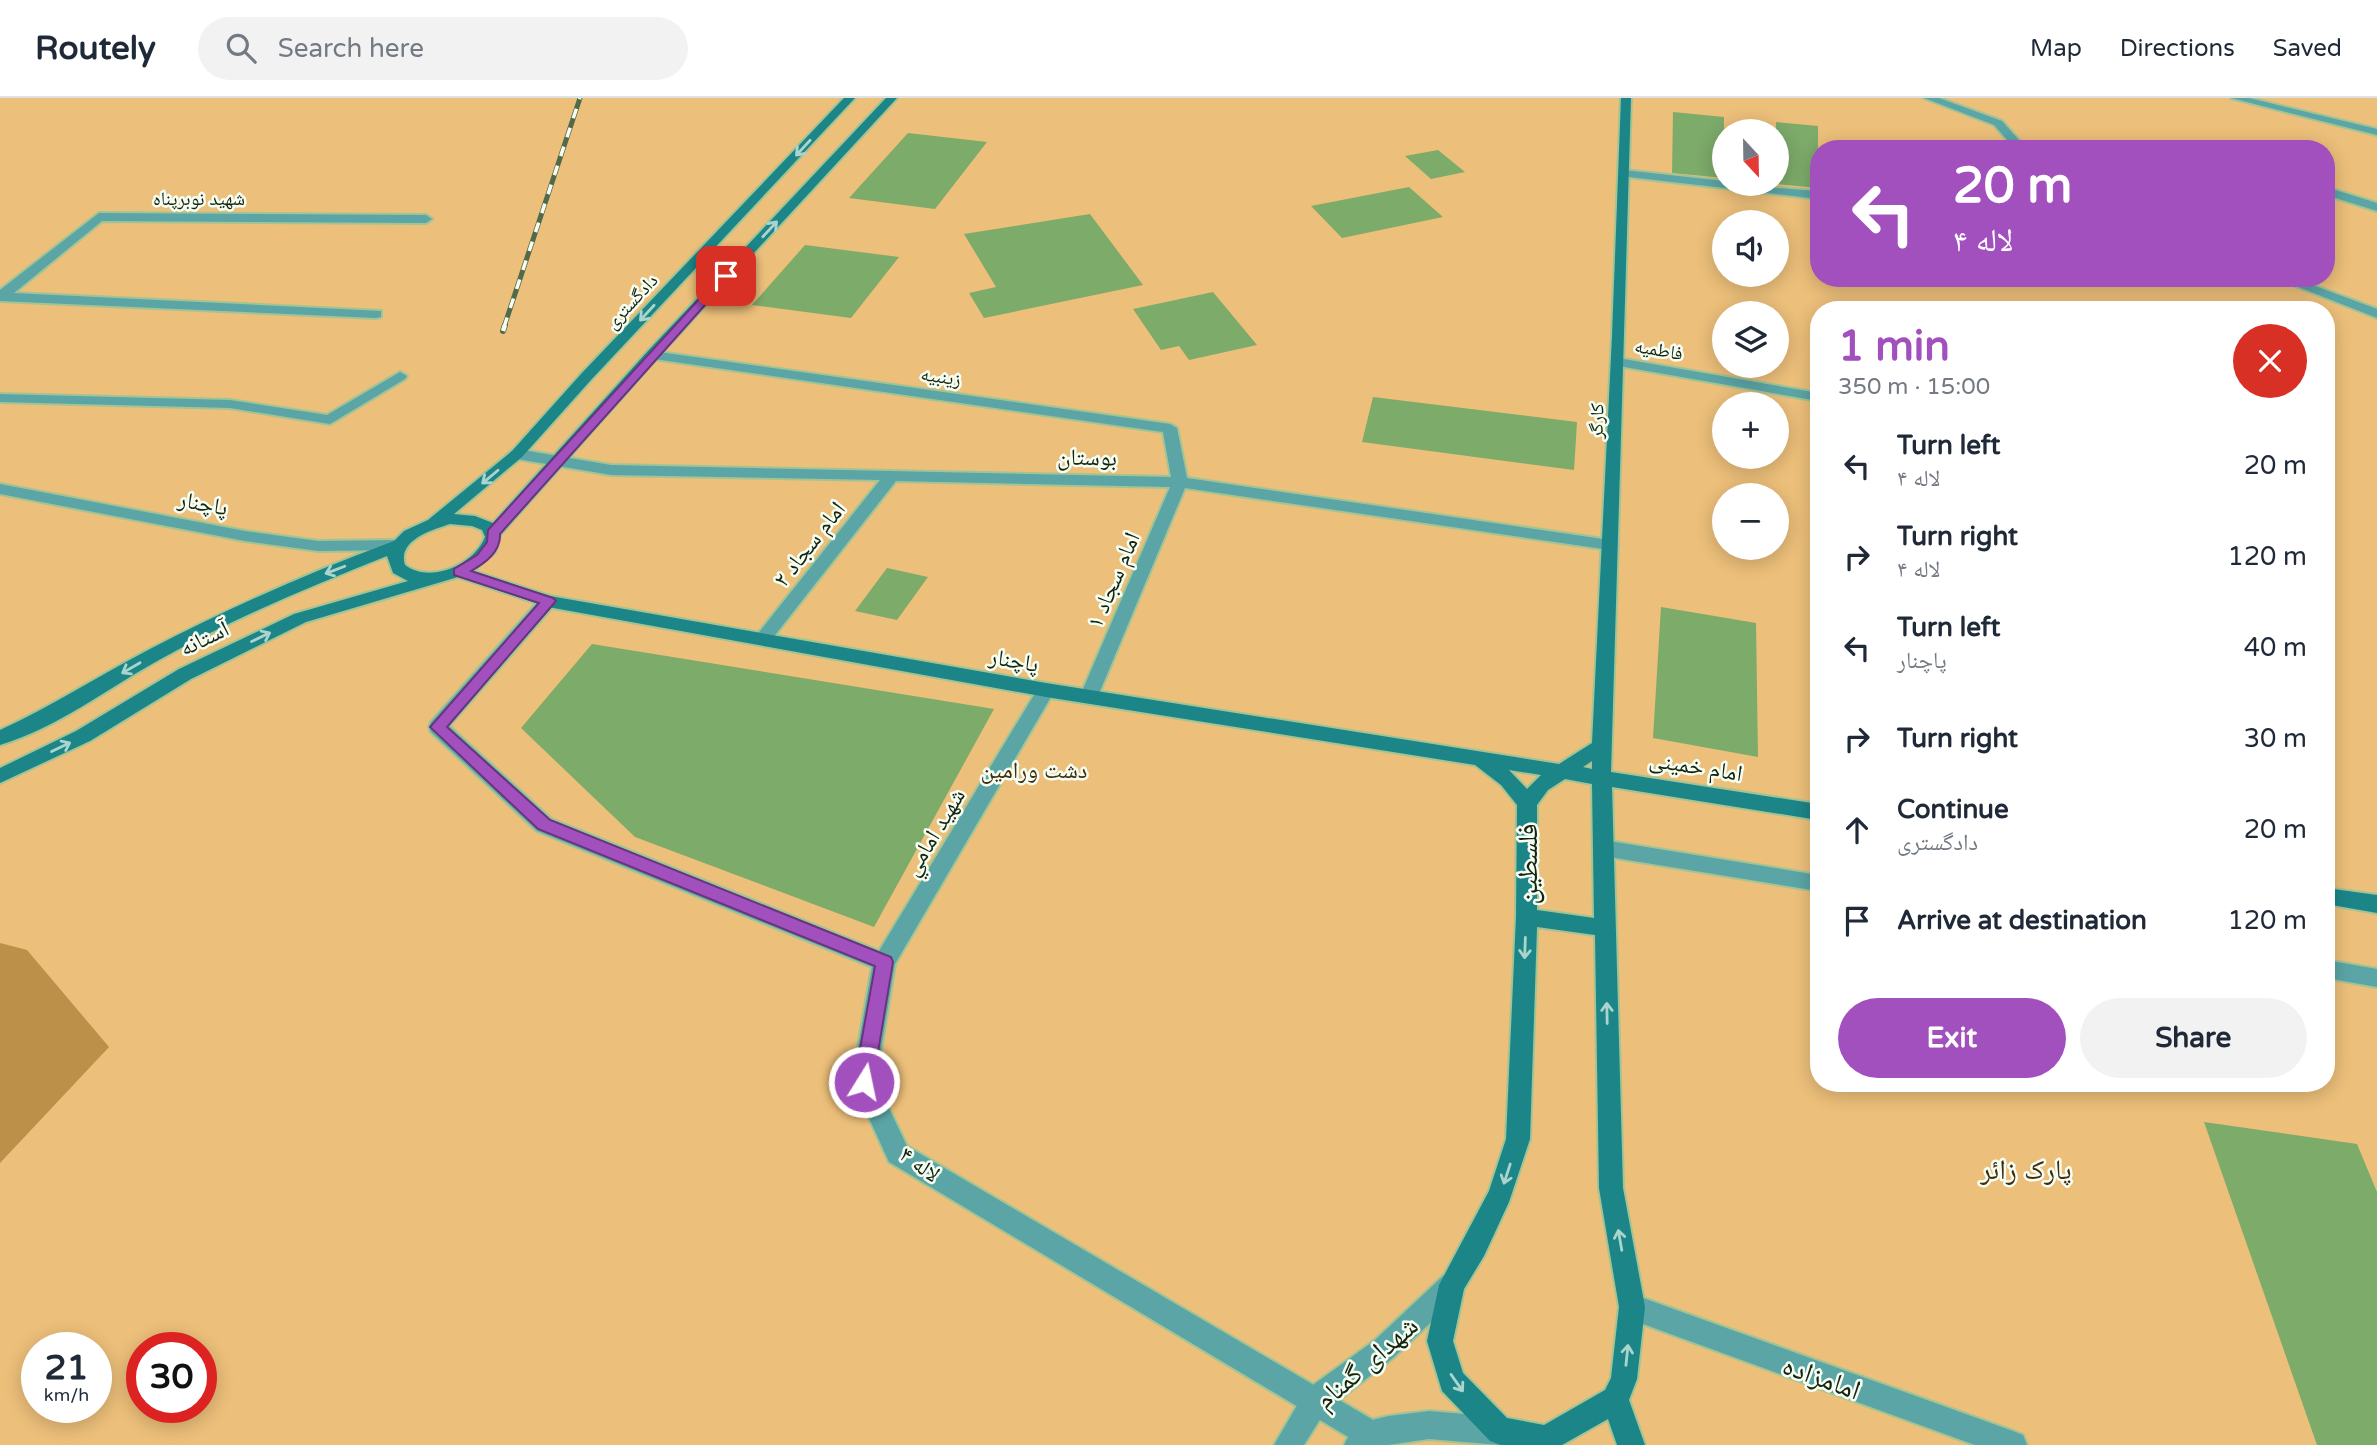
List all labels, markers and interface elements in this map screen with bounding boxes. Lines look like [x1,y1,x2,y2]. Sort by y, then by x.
search box [198,17,688,80]
text: Routely [35,29,156,68]
icon: search [222,29,260,67]
text: Search here [278,33,424,64]
text: Map [2030,34,2082,63]
text: Directions [2120,34,2235,63]
text: Saved [2273,34,2342,63]
north arrow [1712,119,1788,196]
map controls [1712,119,1789,560]
one-way arrow [795,138,812,156]
text: 20 m [1953,157,2072,216]
icon: left [1838,168,1929,259]
street label: شهید نوبرپناه [153,188,245,210]
button: sound [1712,210,1789,287]
one-way arrow [762,220,778,238]
text: لاله ۴ [1953,222,2014,260]
pin [696,246,756,306]
icon: arrive [707,257,745,295]
street label: دادگستری [601,270,663,334]
button: layers [1712,301,1789,378]
one-way arrow [638,304,655,321]
text: 1 min [1838,321,1950,372]
button: close [2233,324,2307,398]
street label: فاطميه [1633,335,1685,365]
street label: زينبيه [919,363,962,391]
text: 350 m · 15:00 [1838,373,1990,401]
button: + [1712,392,1789,469]
street label: کارگر [1585,403,1609,440]
text: Turn left [1897,430,2000,461]
street label: بوستان [1057,443,1117,473]
icon: left [1838,447,1876,485]
text: 20 m [2244,450,2307,481]
text: لاله ۴ [1897,465,1941,493]
one-way arrow [481,469,499,485]
button: − [1712,483,1789,560]
street label: پاچنار [175,485,230,522]
street label: امام سجاد ۲ [768,496,853,594]
text: Turn right [1897,521,2018,552]
street label: امام سجاد ۱ [1081,528,1147,633]
icon: right [1838,538,1876,576]
text: 120 m [2227,541,2307,572]
text: لاله ۴ [1897,556,1941,584]
one-way arrow [325,564,347,577]
text: Turn left [1897,612,2000,643]
street label: آستانه [175,615,235,663]
icon: left [1838,629,1876,667]
one-way arrow [250,630,271,644]
text: 40 m [2244,632,2307,663]
street label: پاچنار [986,643,1041,679]
text: پاچنار [1897,647,1947,675]
one-way arrow [121,661,141,675]
icon: right [1838,720,1876,758]
text: Turn right [1897,723,2018,754]
text: 30 m [2244,723,2307,754]
one-way arrow [50,739,71,753]
street label: امام خمینی [1647,746,1744,789]
park label: دشت ورامین [981,757,1087,785]
street label: شهيد امامي [898,784,975,883]
text: Continue [1897,794,2009,825]
icon: ahead [1838,811,1876,849]
text: 20 m [2244,814,2307,845]
street label: فلسطین [1511,823,1545,905]
text: دادگستری [1897,829,1978,857]
icon: arrive [1838,902,1876,940]
text: Arrive at destination [1897,905,2147,936]
text: 120 m [2227,905,2307,936]
one-way arrow [1519,936,1532,959]
button: Exit [1838,998,2066,1078]
button: Share [2080,998,2307,1078]
one-way arrow [1600,1002,1614,1025]
position arrow [827,1045,901,1119]
street label: لاله ۴ [894,1141,945,1189]
park label: پارک زائر [1979,1153,2072,1187]
one-way arrow [1500,1162,1512,1184]
one-way arrow [1613,1229,1626,1252]
street label: شهدای گمنام [1308,1309,1426,1418]
speed limit sign: 30 [126,1332,217,1423]
one-way arrow [1620,1344,1633,1366]
text: 21 [45,1347,88,1389]
street label: امامزاده [1778,1348,1865,1408]
one-way arrow [1450,1373,1464,1392]
text: km/h [44,1384,89,1406]

